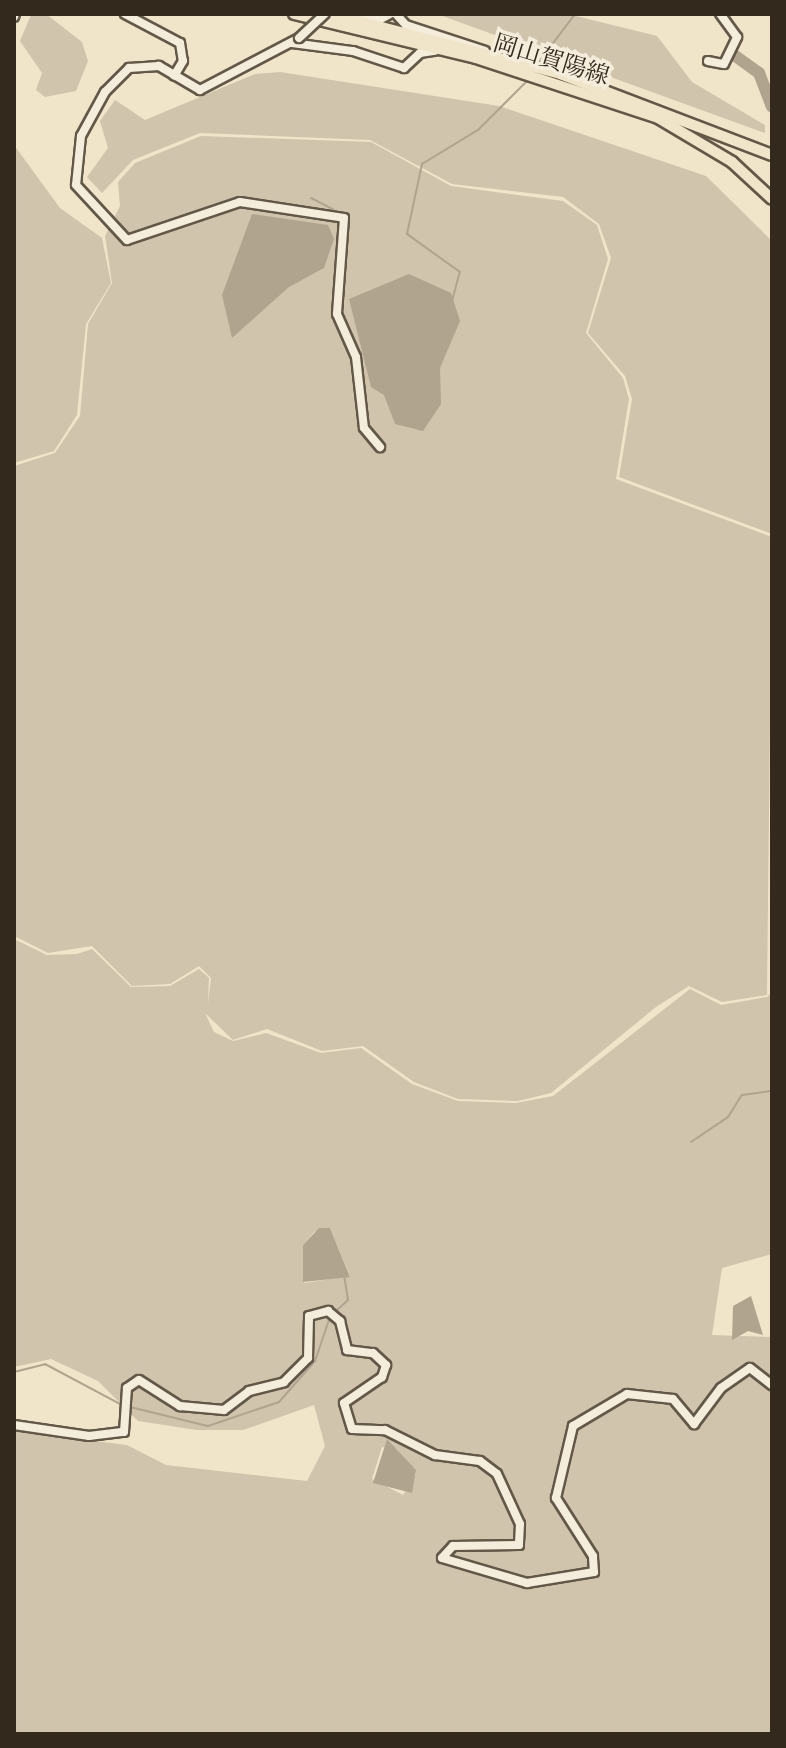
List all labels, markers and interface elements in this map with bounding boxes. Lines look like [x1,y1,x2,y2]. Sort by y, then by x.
street label: 岡山賀陽線 [489,30,613,92]

